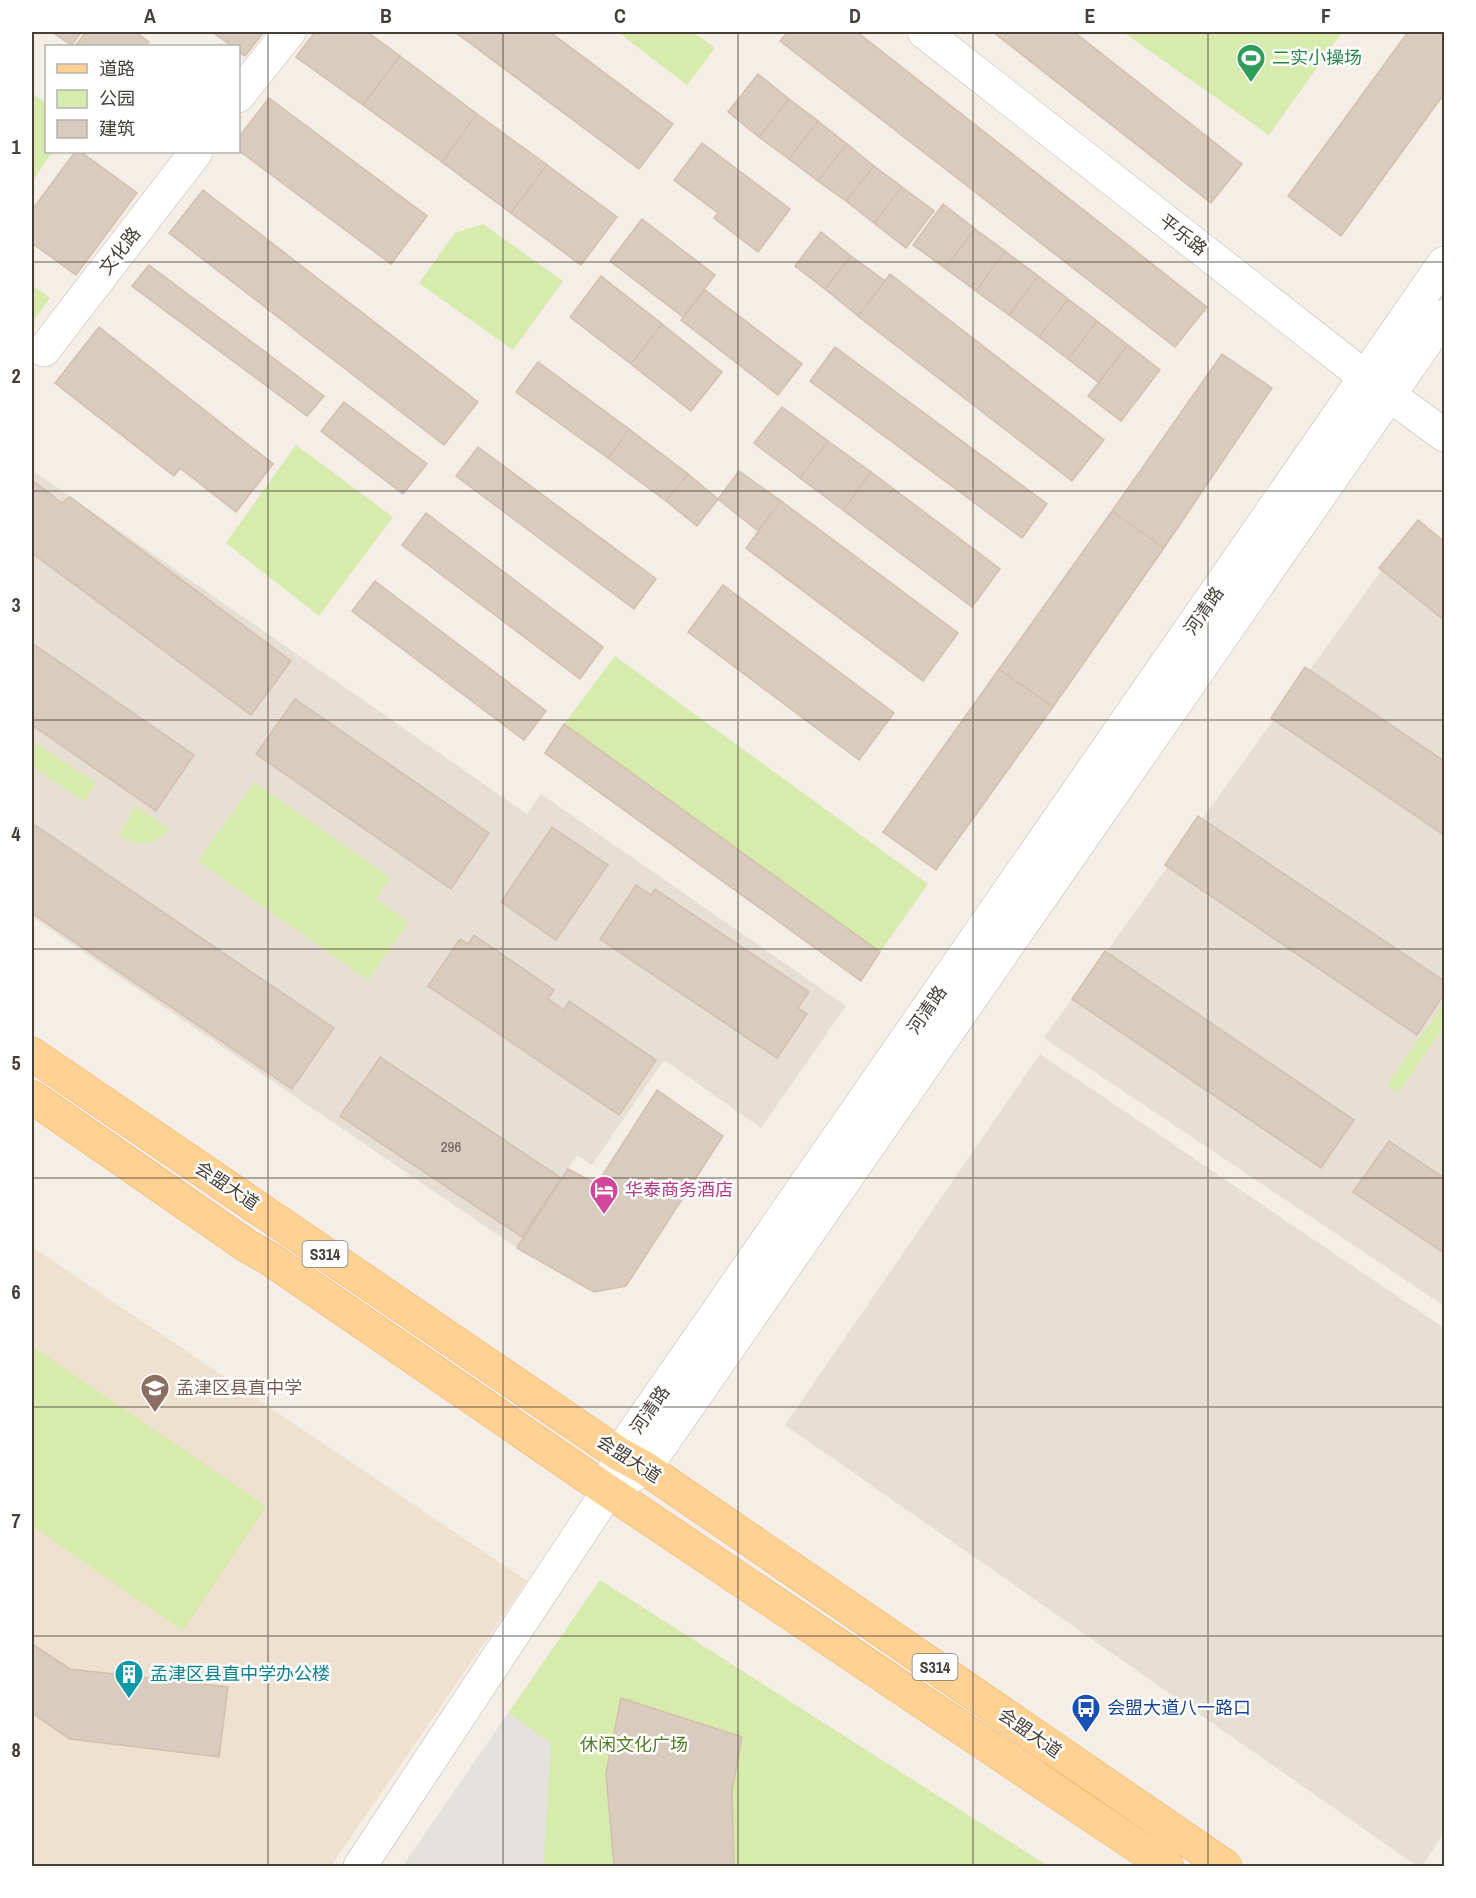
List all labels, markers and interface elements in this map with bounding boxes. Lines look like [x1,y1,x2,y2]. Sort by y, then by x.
text: A [144,2,156,29]
text: B [380,2,392,29]
text: C [614,2,626,29]
text: D [849,2,861,29]
text: E [1085,2,1096,29]
text: F [1321,2,1331,29]
sports icon: 二实小操场 [1235,42,1267,84]
legend [45,45,240,153]
place label: 二实小操场 [1272,45,1362,70]
text: 道路 [99,56,135,81]
text: 公园 [99,86,135,111]
text: 建筑 [99,116,135,141]
text: 1 [11,133,21,160]
street label: 平乐路 [1154,208,1212,261]
street label: 文化路 [93,222,146,280]
text: 2 [11,362,21,389]
street label: 河清路 [1178,581,1229,640]
text: 3 [11,591,21,618]
text: 4 [11,820,21,847]
street label: 河清路 [901,980,952,1039]
text: 5 [11,1049,21,1076]
house number: 296 [441,1136,461,1157]
street label: 会盟大道 [190,1155,264,1216]
hotel icon: 华泰商务酒店 [588,1174,620,1216]
place label: 华泰商务酒店 [625,1177,733,1202]
road number: S314 [302,1241,348,1267]
text: 6 [11,1278,21,1305]
school or university icon: 孟津区县直中学 [139,1372,171,1414]
place label: 孟津区县直中学 [176,1375,302,1400]
street label: 河清路 [624,1380,675,1439]
street label: 会盟大道 [592,1428,666,1489]
text: 7 [11,1507,21,1534]
road number: S314 [912,1654,958,1680]
building icon: 孟津区县直中学办公楼 [113,1658,145,1700]
place label: 孟津区县直中学办公楼 [150,1661,330,1686]
bus stop icon: 会盟大道八一路口 [1070,1692,1102,1734]
place label: 会盟大道八一路口 [1107,1695,1251,1720]
street label: 会盟大道 [994,1702,1067,1763]
park label: 休闲文化广场 [580,1732,688,1757]
text: 8 [11,1736,21,1763]

